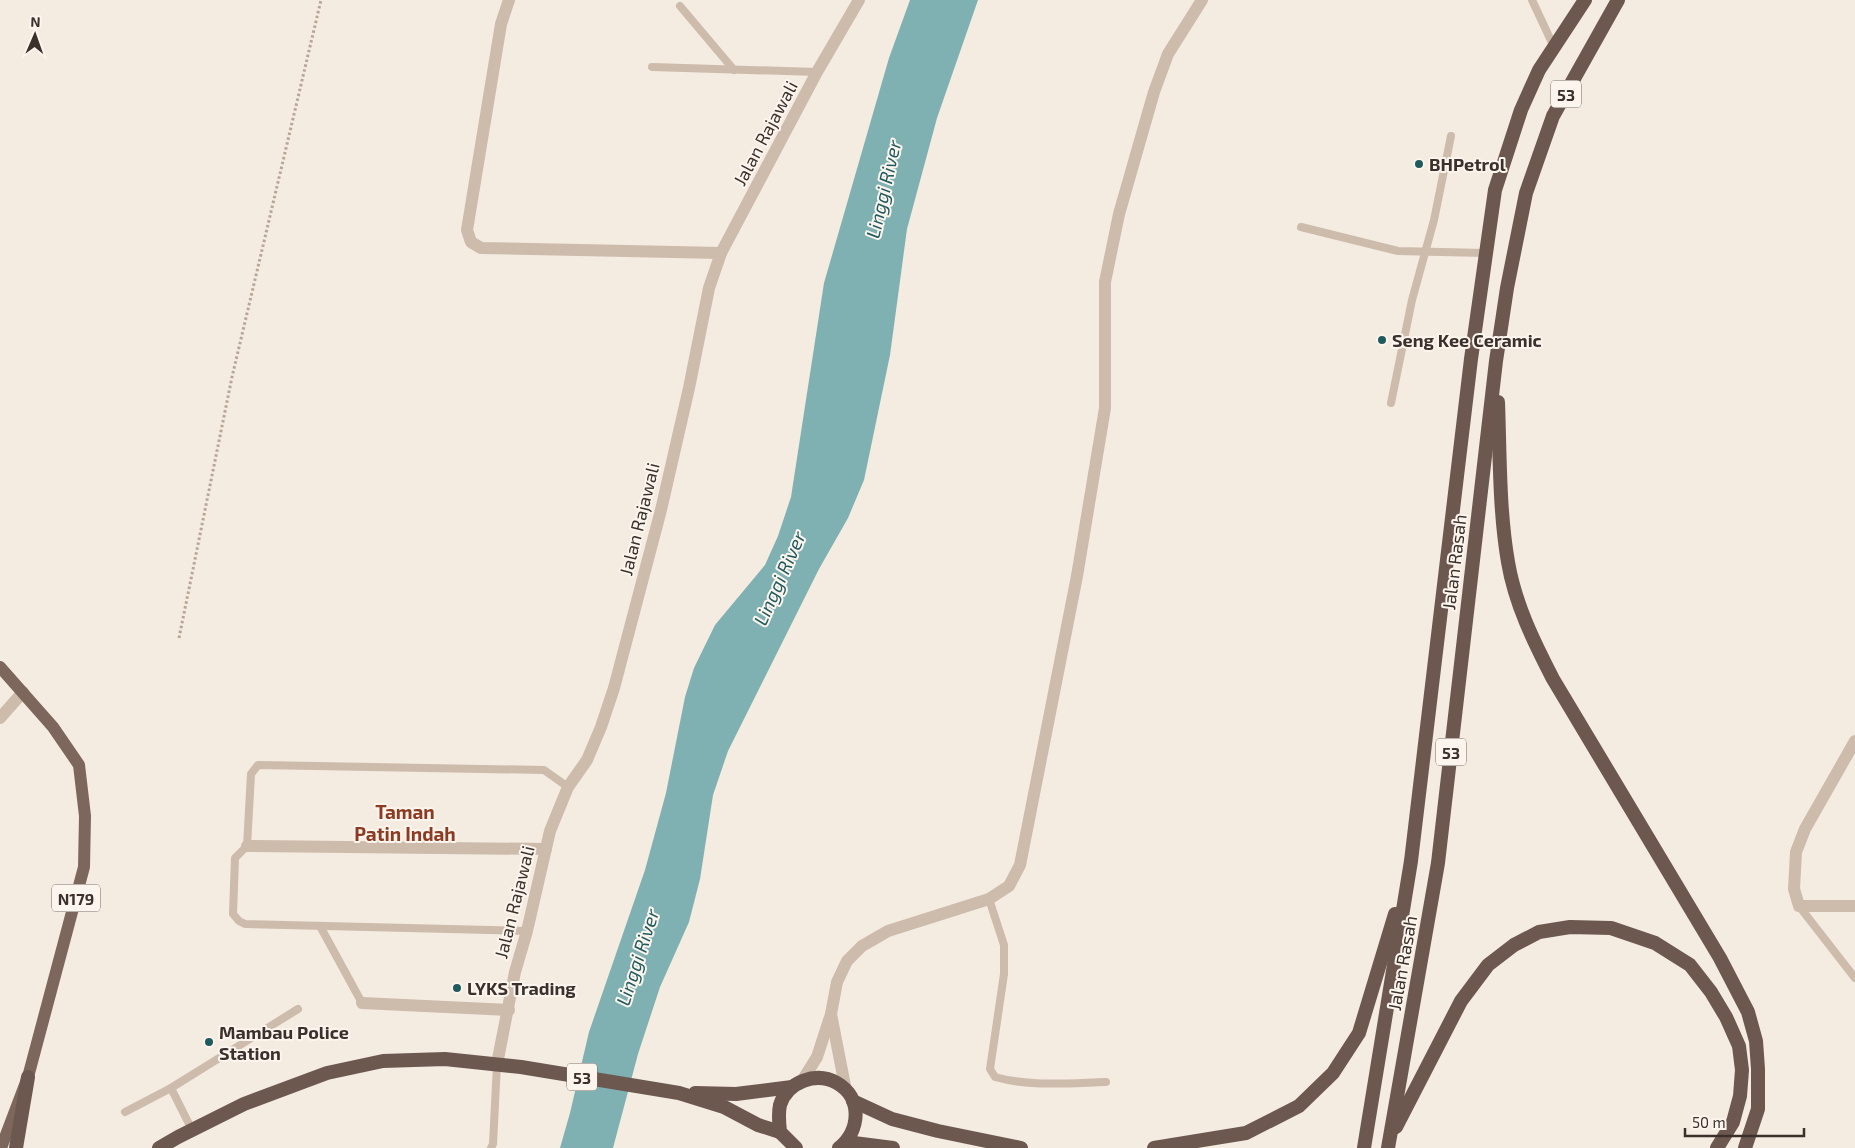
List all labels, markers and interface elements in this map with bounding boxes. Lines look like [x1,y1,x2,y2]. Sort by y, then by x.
north arrow [10,10,60,60]
text: N [30,13,41,30]
street label: Jalan Rajawali [728,77,802,189]
road number: 53 [1551,80,1581,108]
water label: Linggi River [861,137,906,240]
place label: BHPetrol [1429,153,1506,175]
marker: BHPetrol [1413,158,1425,170]
place label: Seng Kee Ceramic [1392,329,1542,351]
marker: Seng Kee Ceramic [1376,334,1388,346]
street label: Jalan Rajawali [614,460,664,578]
street label: Jalan Rasah [1437,513,1471,611]
water label: Linggi River [748,527,810,629]
road number: 53 [1436,739,1466,766]
district label: Taman Patin Indah [354,800,456,845]
street label: Jalan Rajawali [489,843,539,961]
road number: N179 [52,884,100,911]
water label: Linggi River [611,905,664,1008]
street label: Jalan Rasah [1383,914,1421,1012]
place label: LYKS Trading [467,977,576,999]
marker: LYKS Trading [451,982,463,994]
place label: Mambau Police Station [219,1021,349,1064]
marker: Mambau Police Station [203,1036,215,1048]
road number: 53 [567,1064,597,1090]
scale bar [1685,1106,1804,1138]
text: 50 m [1692,1113,1726,1131]

